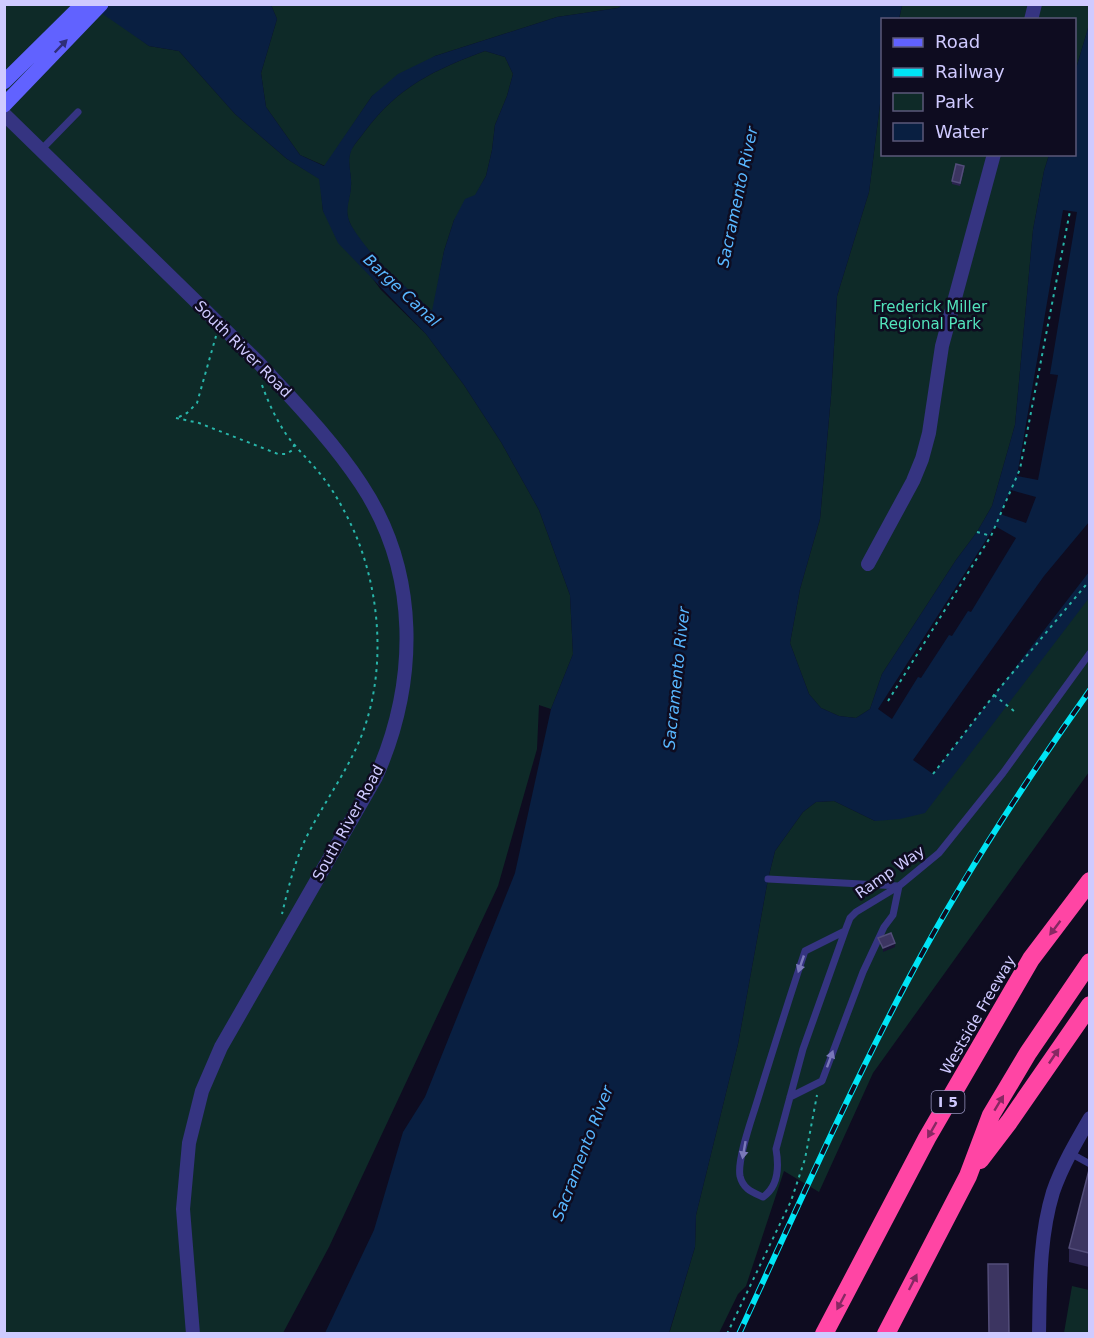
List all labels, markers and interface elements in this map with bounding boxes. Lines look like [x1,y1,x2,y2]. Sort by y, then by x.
legend [881,18,1076,156]
text: Road [935,31,980,52]
one-way arrow [54,39,68,54]
text: Railway [935,61,1005,82]
text: Park [935,91,974,112]
text: Water [935,121,989,142]
water label: Sacramento River [713,124,762,269]
water label: Barge Canal [359,250,444,331]
street label: South River Road [191,297,295,401]
park label: Frederick Miller Regional Park [873,298,988,333]
water label: Sacramento River [660,604,694,750]
street label: South River Road [309,762,387,884]
street label: Ramp Way [852,842,928,902]
one-way arrow [1049,920,1061,935]
street label: Westside Freeway [937,952,1019,1078]
one-way arrow [795,955,805,973]
one-way arrow [1048,1049,1060,1065]
one-way arrow [825,1050,835,1068]
water label: Sacramento River [548,1082,618,1223]
road number: I 5 [932,1091,964,1113]
one-way arrow [993,1095,1004,1111]
one-way arrow [926,1122,937,1138]
one-way arrow [739,1141,748,1160]
one-way arrow [908,1273,918,1290]
one-way arrow [836,1294,846,1311]

